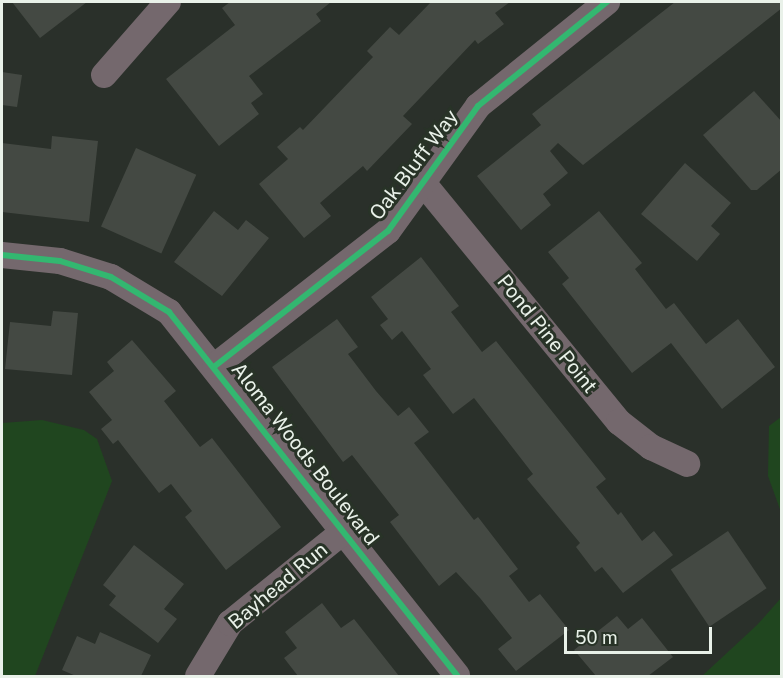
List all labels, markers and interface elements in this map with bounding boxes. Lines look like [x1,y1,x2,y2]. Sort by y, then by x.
street label: Oak Bluff Way [365,105,463,225]
street label: Pond Pine Point [492,270,602,398]
street label: Aloma Woods Boulevard [226,358,384,550]
street label: Bayhead Run [224,538,332,634]
scale bar [567,615,716,653]
text: 50 m [575,627,618,648]

